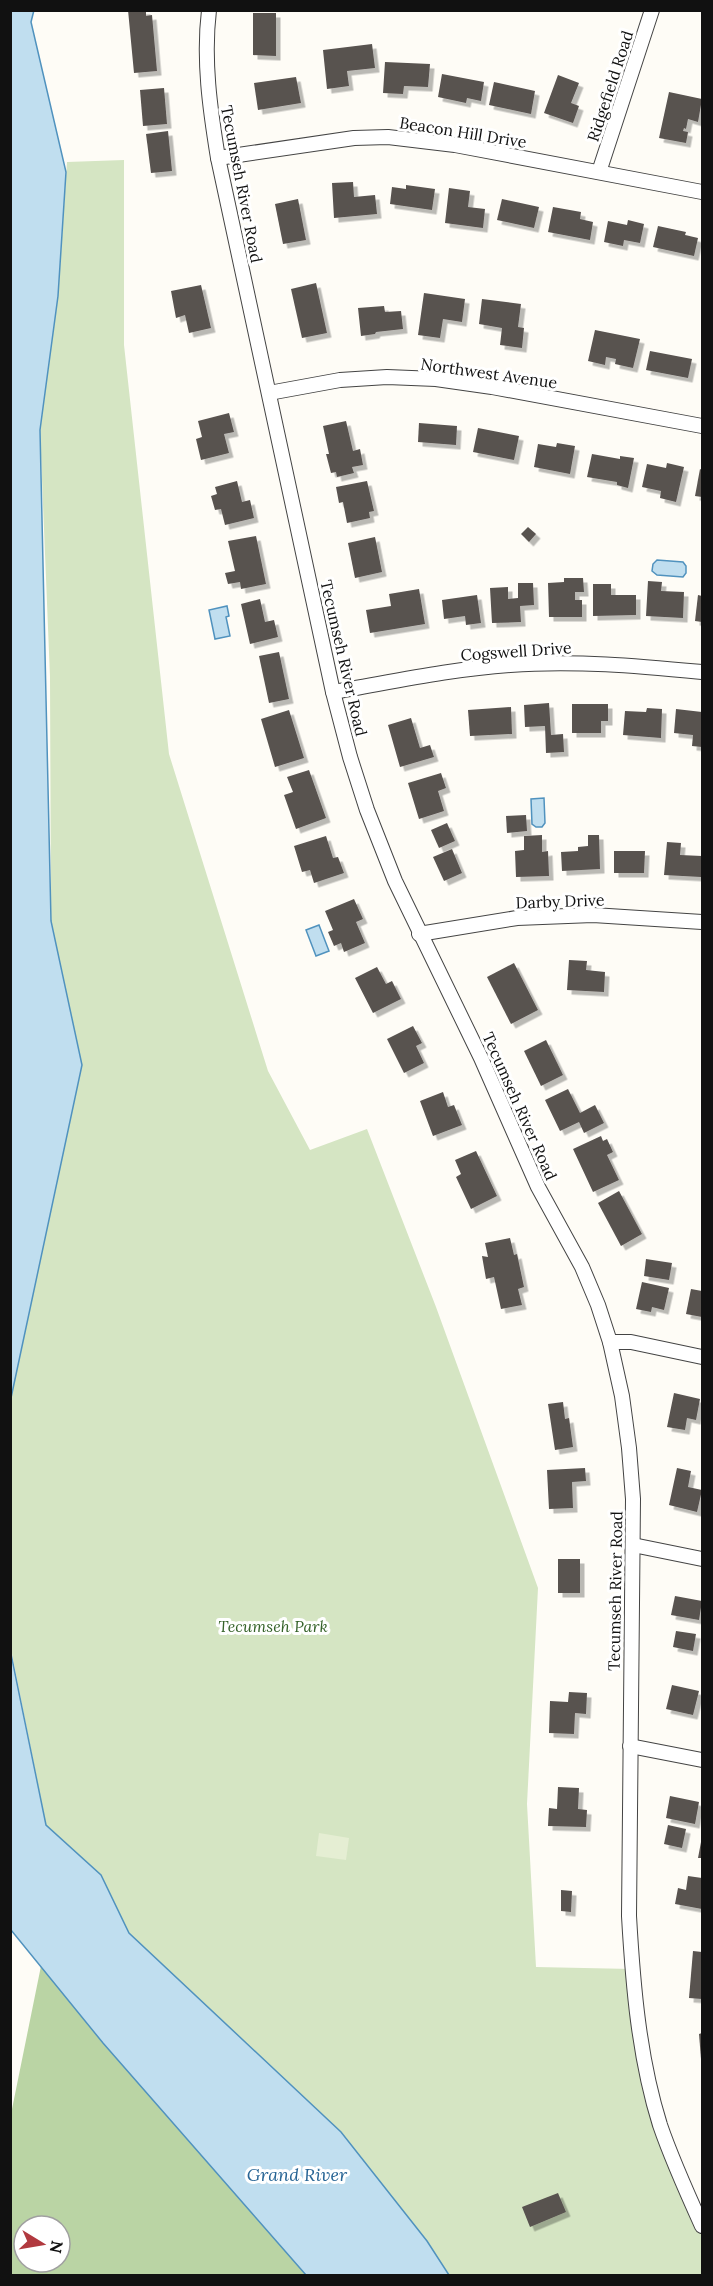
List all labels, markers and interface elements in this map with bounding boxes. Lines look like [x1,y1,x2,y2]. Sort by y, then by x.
street label: Ridgefield Road [583,28,637,144]
street label: Tecumseh River Road [217,104,267,265]
street label: Beacon Hill Drive [398,112,528,152]
street label: Northwest Avenue [420,354,559,393]
street label: Tecumseh River Road [316,578,372,739]
street label: Cogswell Drive [460,637,572,665]
street label: Darby Drive [515,889,605,913]
street label: Tecumseh River Road [478,1029,562,1183]
street label: Tecumseh River Road [604,1511,626,1671]
park label: Tecumseh Park [218,1616,328,1636]
water label: Grand River [247,2163,348,2186]
north arrow [12,2214,72,2274]
text: N [46,2239,68,2255]

